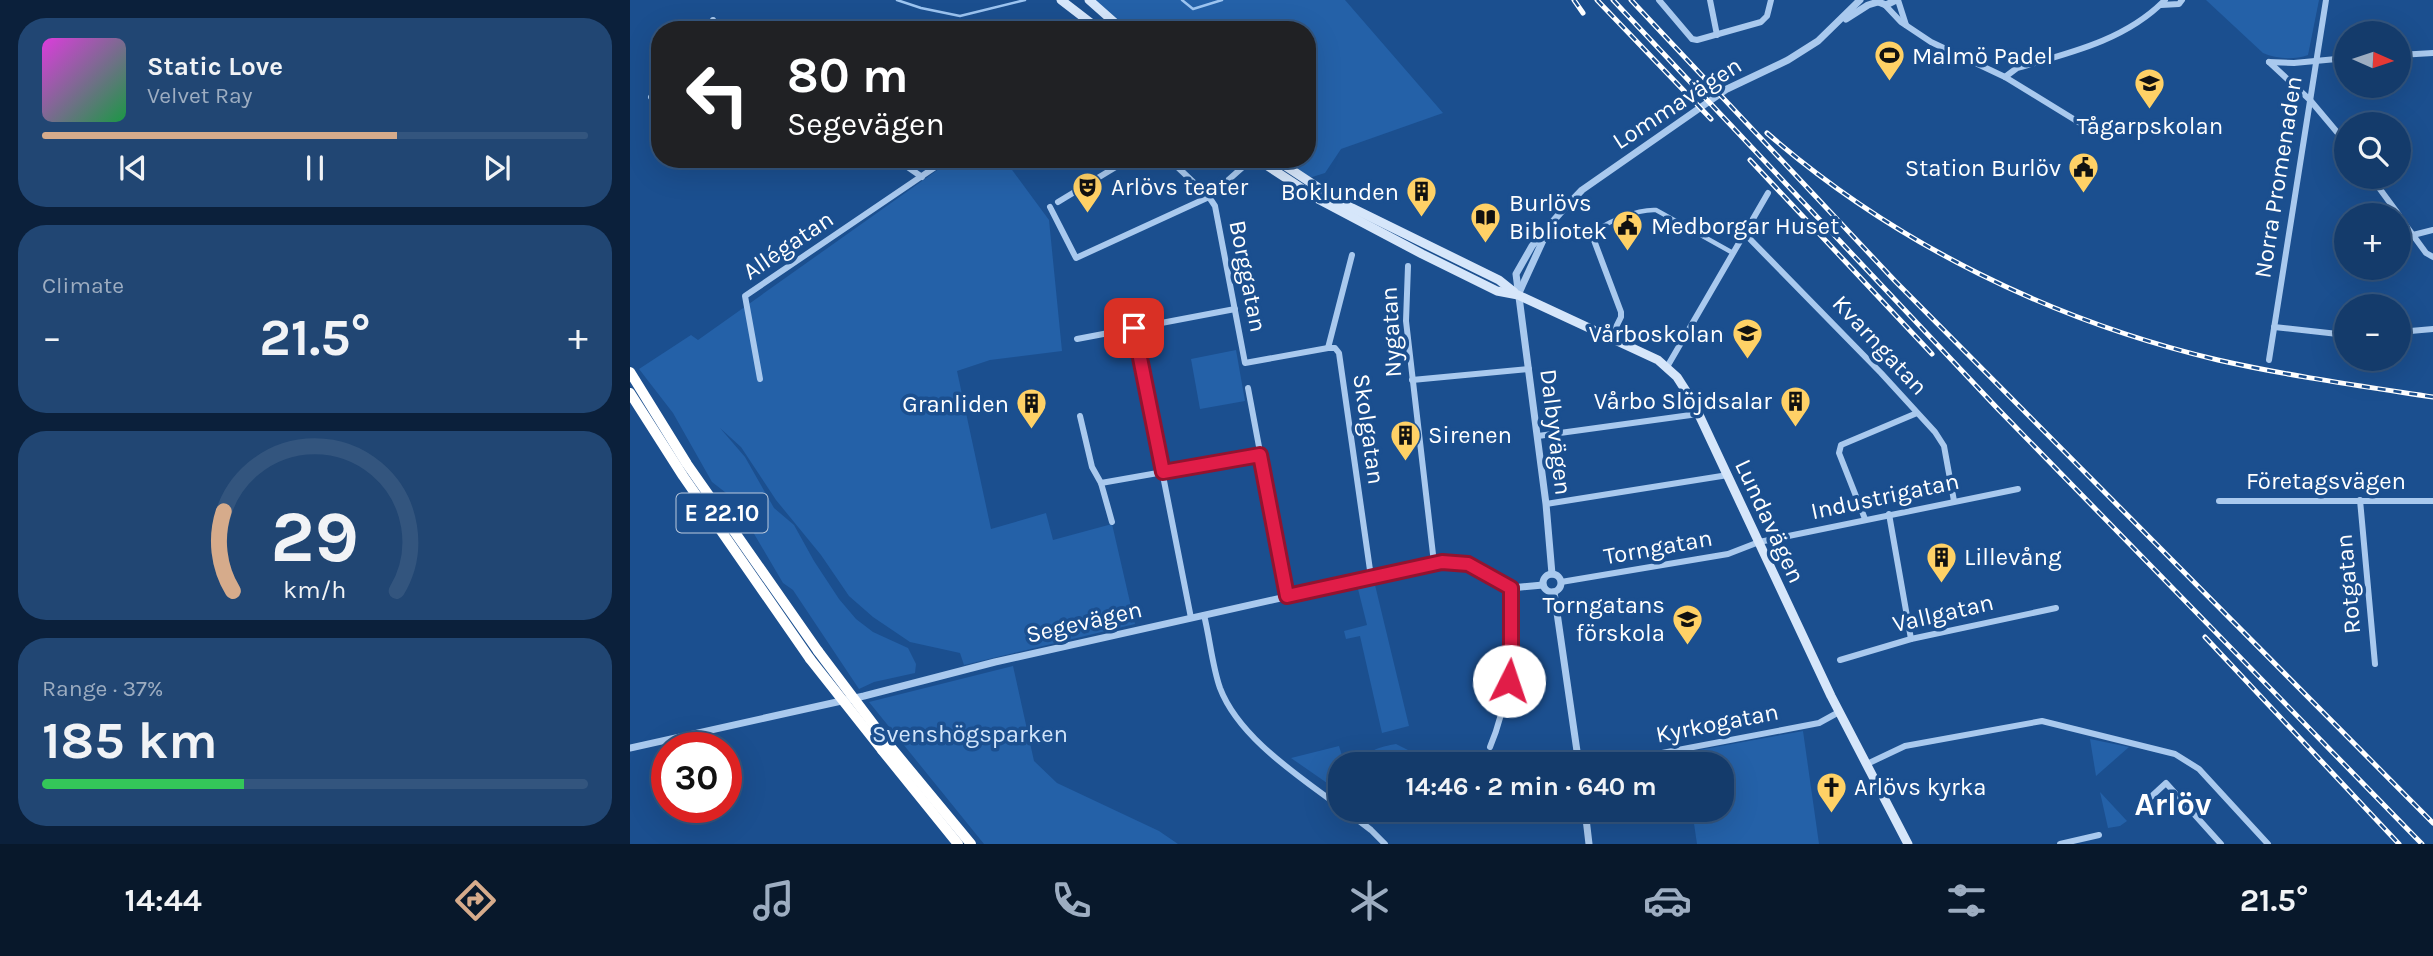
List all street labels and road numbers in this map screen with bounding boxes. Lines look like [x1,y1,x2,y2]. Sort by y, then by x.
street label: Lommavägen [1607,51,1747,155]
street label: Norra Promenaden [2248,74,2308,280]
street label: Allégatan [737,205,839,285]
street label: Borggatan [1223,218,1273,334]
street label: Nygatan [1375,286,1407,378]
street label: Kvarngatan [1827,289,1933,401]
street label: Dalbyvägen [1534,367,1578,497]
street label: Skolgatan [1347,372,1391,486]
street label: Lundavägen [1729,455,1811,587]
street label: Industrigatan [1808,467,1962,525]
street label: Företagsvägen [2246,467,2406,495]
road number: E 22.10 [676,494,768,533]
street label: Torngatan [1601,524,1715,570]
street label: Rotgatan [2330,533,2366,635]
street label: Vallgatan [1890,588,1996,638]
street label: Segevägen [1023,595,1145,649]
street label: Kyrkogatan [1653,697,1781,749]

